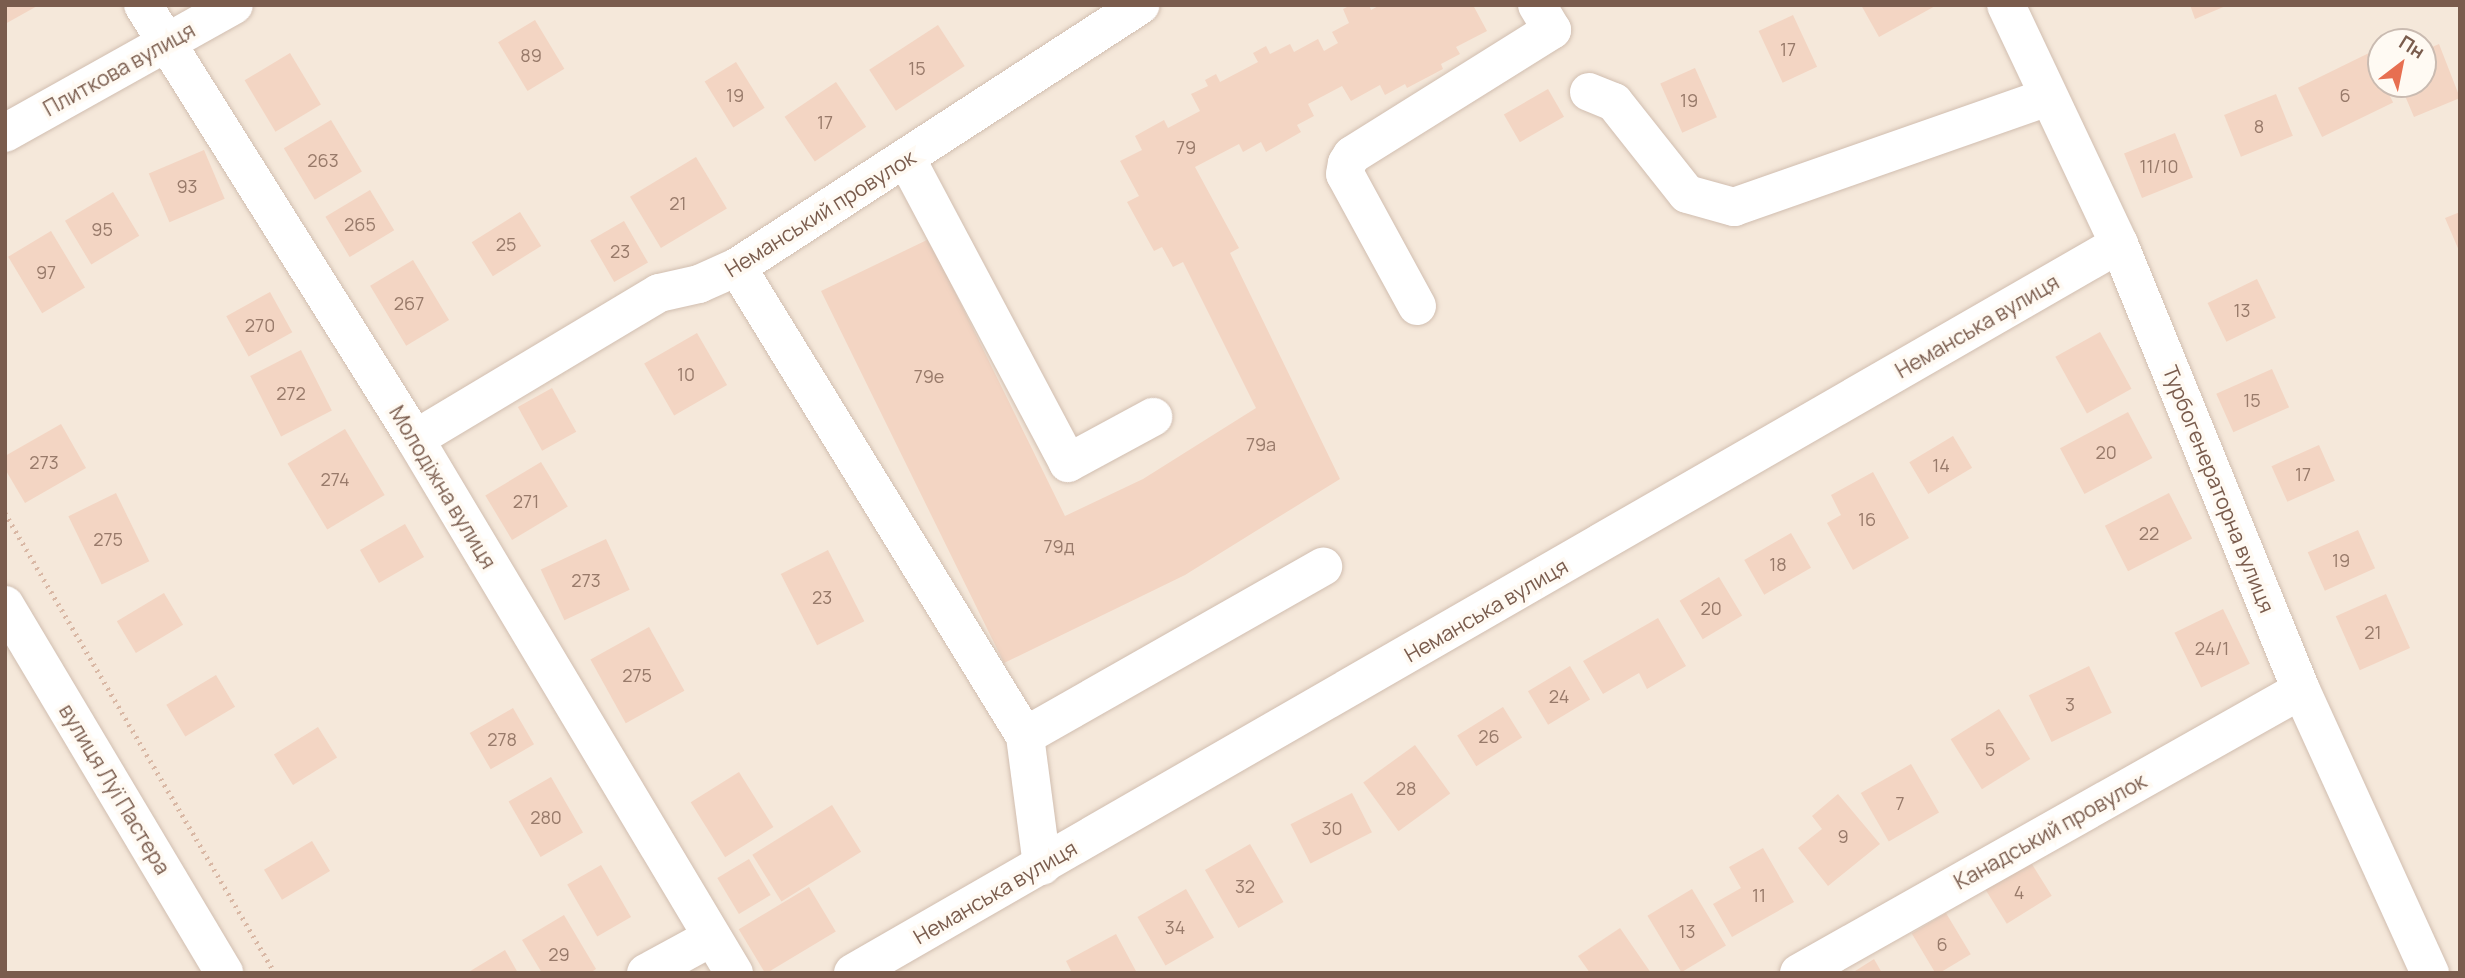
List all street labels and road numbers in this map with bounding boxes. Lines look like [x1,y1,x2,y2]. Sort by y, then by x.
street label: Плиткова вулиця [39,17,199,121]
street label: Неманський провулок [720,144,920,282]
street label: Неманська вулиця [1891,269,2063,383]
street label: Турбогенераторна вулиця [2158,362,2280,616]
street label: Молодіжна вулиця [384,401,502,573]
street label: Неманська вулиця [1400,553,1572,667]
street label: вулиця Луї Пастера [54,699,176,879]
street label: Канадський провулок [1950,768,2150,894]
street label: Неманська вулиця [909,835,1081,949]

